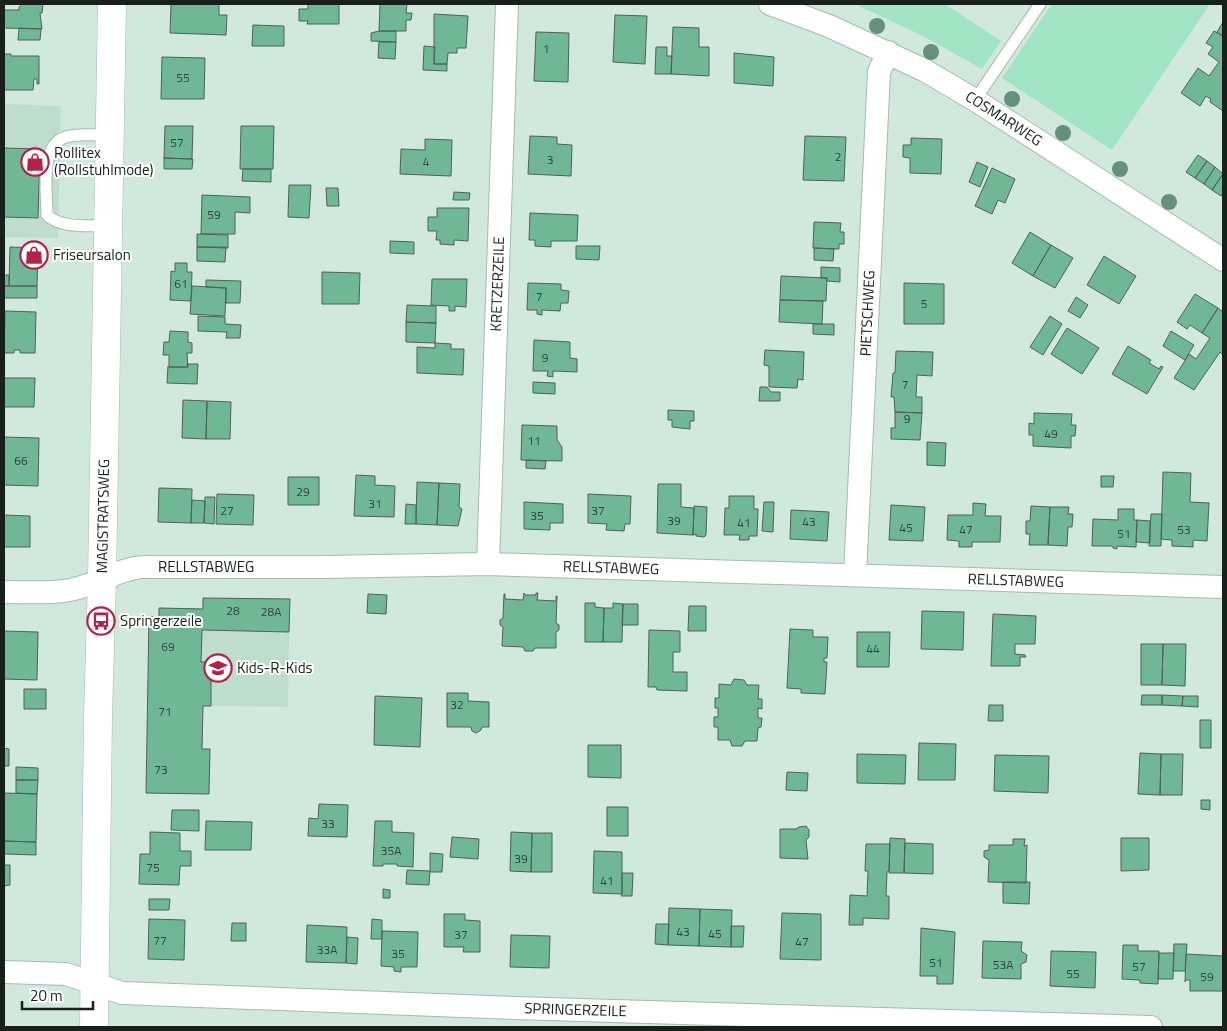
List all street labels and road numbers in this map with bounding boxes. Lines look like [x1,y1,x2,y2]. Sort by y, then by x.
street label: COSMARWEG [961,85,1047,152]
street label: KRETZERZEILE [484,236,510,332]
street label: PIETSCHWEG [853,270,881,357]
street label: MAGISTRATSWEG [90,459,115,574]
street label: RELLSTABWEG [563,554,659,580]
street label: RELLSTABWEG [158,555,254,578]
street label: RELLSTABWEG [967,567,1064,593]
street label: SPRINGERZEILE [524,996,627,1022]

